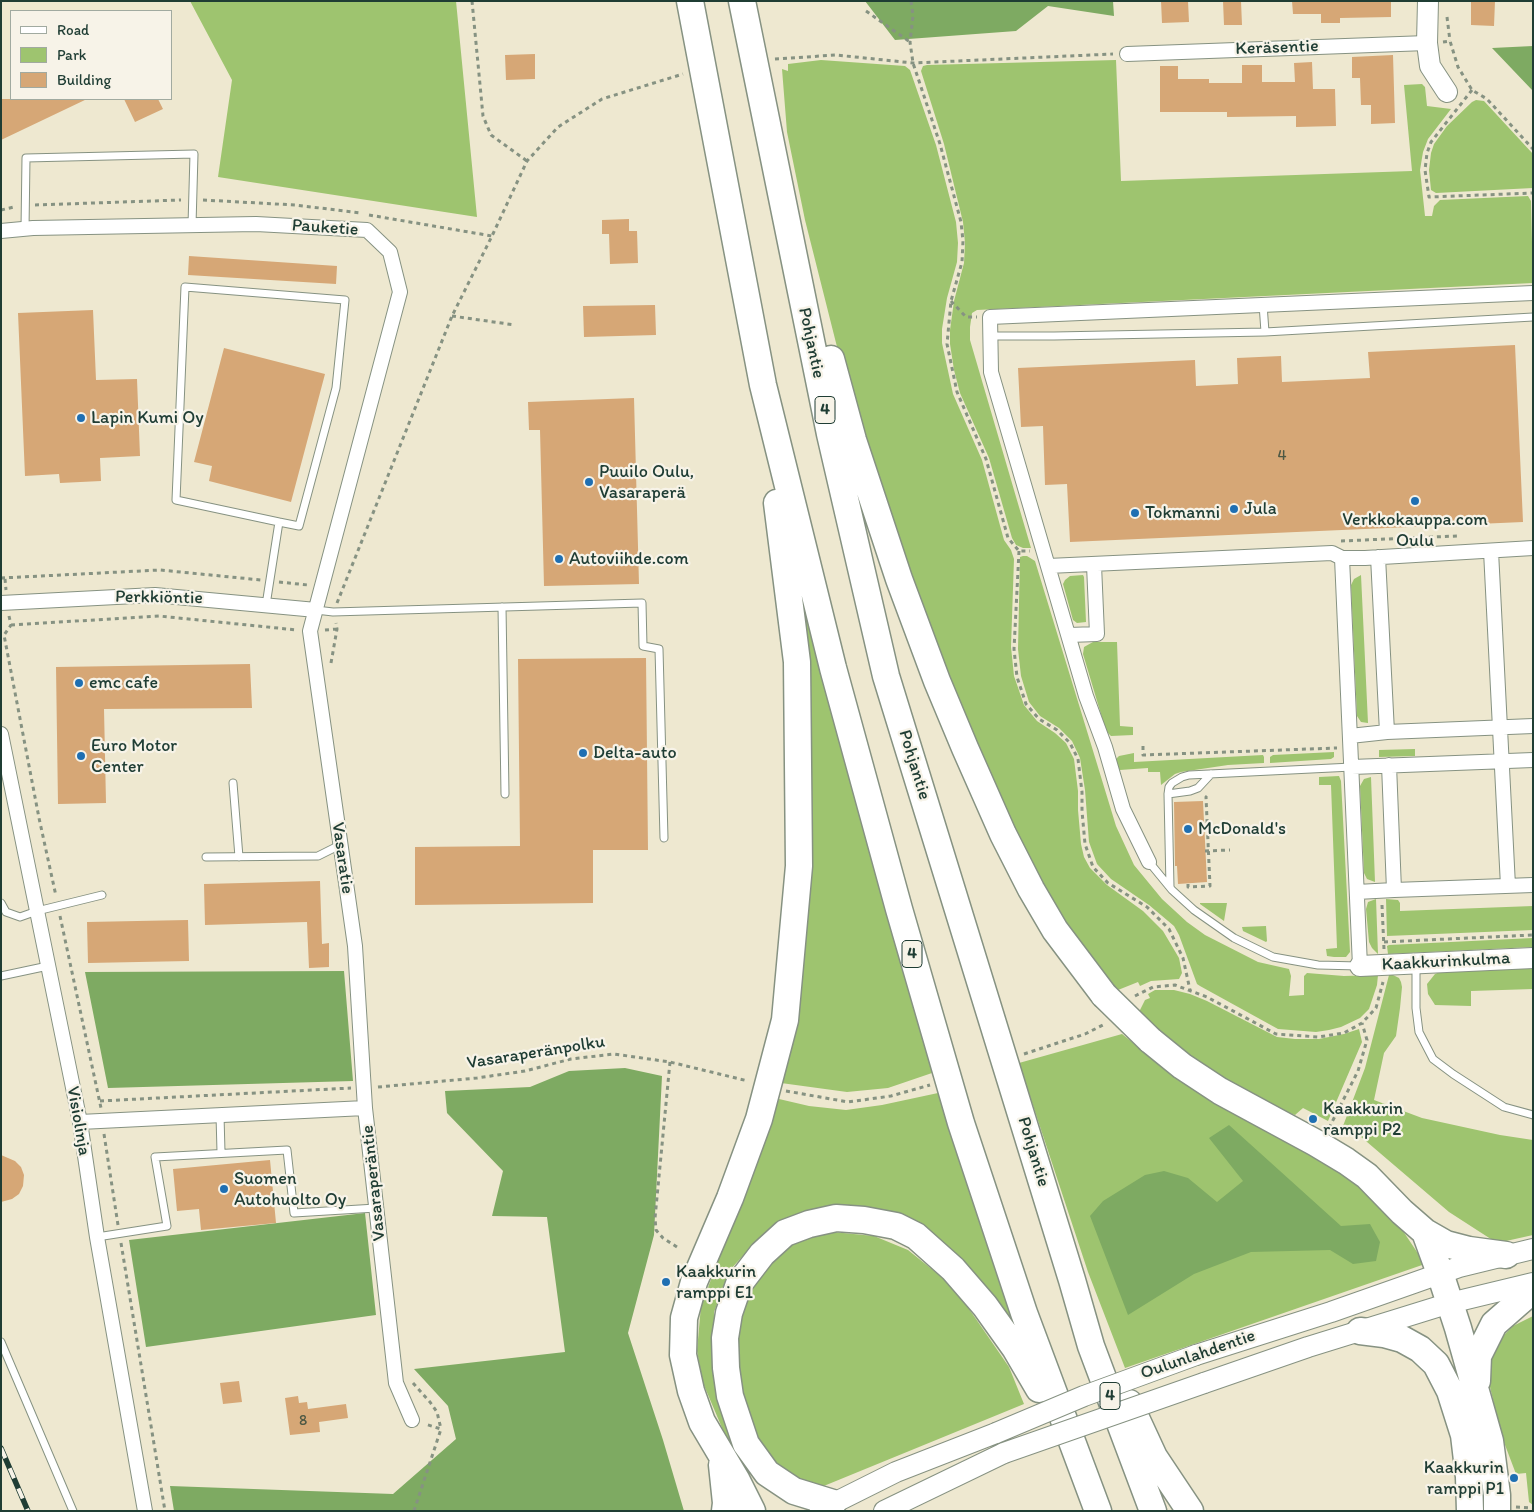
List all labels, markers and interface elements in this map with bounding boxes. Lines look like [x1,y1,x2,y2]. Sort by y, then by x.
legend [10,10,172,100]
text: Road [57,21,89,39]
street label: Keräsentie [1235,36,1319,60]
text: Park [57,46,87,64]
text: Building [57,71,111,89]
street label: Pauketie [291,215,359,241]
street label: Pohjantie [793,306,829,380]
road number: 4 [815,396,835,424]
place label: Lapin Kumi Oy [91,407,204,429]
marker: Lapin Kumi Oy [75,412,87,424]
house number: 4 [1277,447,1287,465]
place label: Puuilo Oulu, Vasaraperä [599,461,694,504]
marker: Puuilo Oulu, Vasaraperä [583,476,595,488]
marker: Verkkokauppa.com Oulu [1409,495,1421,507]
place label: Jula [1244,498,1277,520]
place label: Tokmanni [1145,502,1220,524]
marker: Jula [1228,503,1240,515]
marker: Tokmanni [1129,507,1141,519]
place label: Verkkokauppa.com Oulu [1342,509,1488,552]
place label: Autoviihde.com [569,548,689,570]
marker: Autoviihde.com [553,553,565,565]
street label: Perkkiöntie [115,586,203,610]
place label: emc cafe [89,672,158,694]
marker: emc cafe [73,677,85,689]
street label: Pohjantie [893,727,935,803]
place label: Euro Motor Center [91,735,177,778]
place label: Delta-auto [593,742,677,764]
marker: Delta-auto [577,747,589,759]
marker: Euro Motor Center [75,750,87,762]
place label: McDonald's [1198,818,1286,840]
street label: Vasaratie [326,821,358,895]
marker: McDonald's [1182,823,1194,835]
road number: 4 [902,941,922,968]
street label: Kaakkurinkulma [1381,948,1511,976]
street label: Vasaraperänpolku [465,1031,607,1075]
street label: Visiolinja [61,1085,95,1157]
place label: Kaakkurin ramppi P2 [1323,1098,1403,1140]
marker: Kaakkurin ramppi P2 [1307,1113,1319,1125]
street label: Pohjantie [1012,1114,1054,1190]
street label: Vasaraperäntie [357,1124,391,1242]
place label: Suomen Autohuolto Oy [234,1168,346,1210]
marker: Suomen Autohuolto Oy [218,1183,230,1195]
place label: Kaakkurin ramppi E1 [676,1261,756,1304]
marker: Kaakkurin ramppi E1 [660,1276,672,1288]
street label: Oulunlahdentie [1138,1325,1258,1385]
road number: 4 [1100,1382,1120,1410]
house number: 8 [299,1412,307,1430]
place label: Kaakkurin ramppi P1 [1424,1457,1504,1500]
marker: Kaakkurin ramppi P1 [1508,1472,1520,1484]

